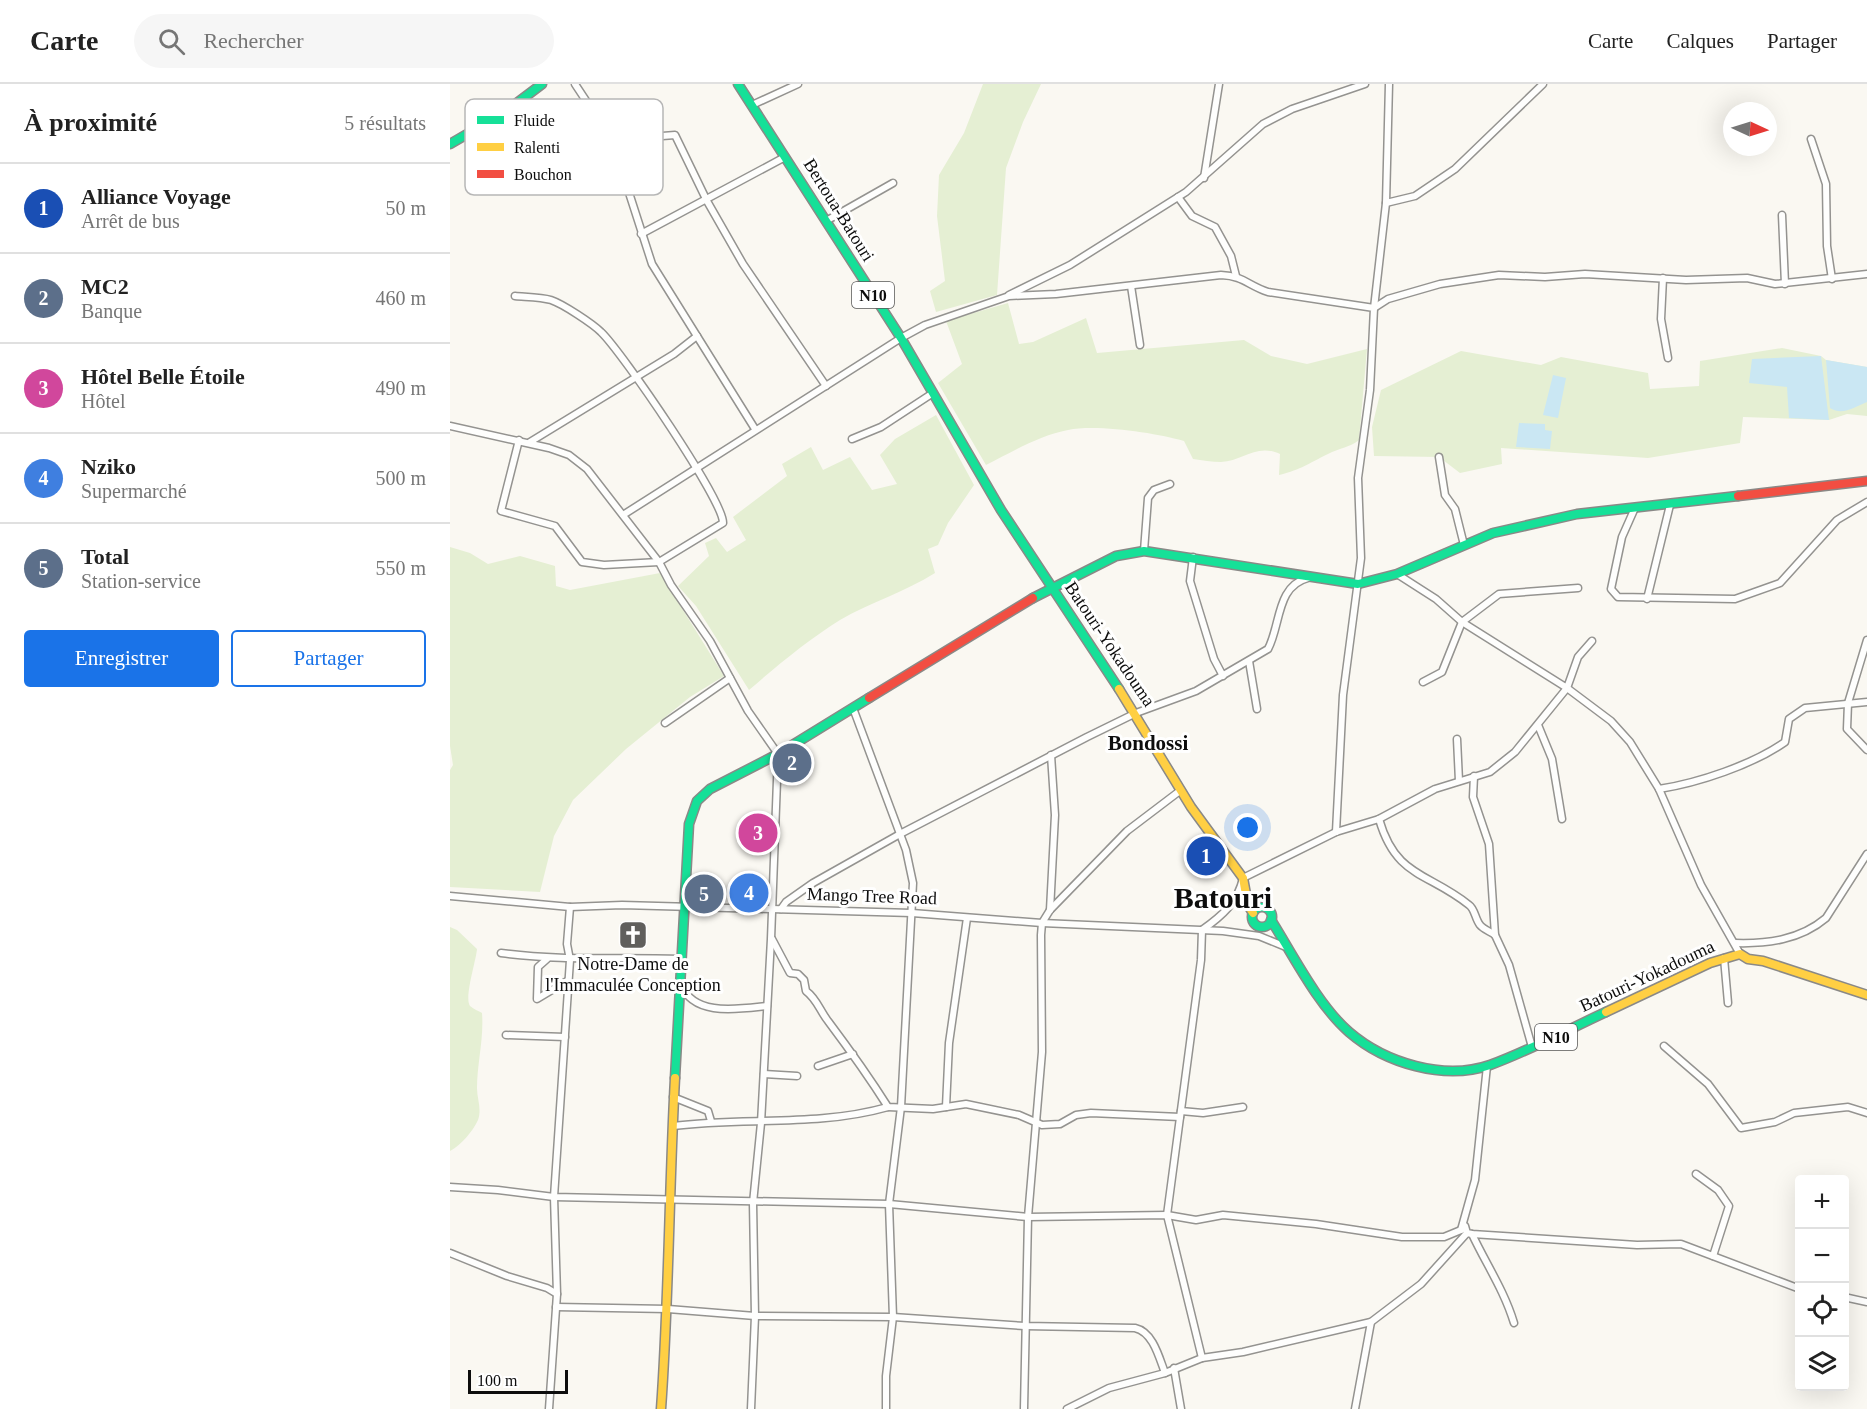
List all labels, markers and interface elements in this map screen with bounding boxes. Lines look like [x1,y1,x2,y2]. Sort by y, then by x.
search box [134,14,554,68]
text: Carte [30,25,98,56]
icon: search [155,25,188,58]
text: Rechercher [203,28,304,53]
text: Carte [1588,29,1633,53]
text: Calques [1666,29,1734,53]
text: Partager [1767,29,1837,53]
legend [465,99,663,195]
north arrow [1723,102,1777,156]
text: À proximité [24,108,157,137]
text: 5 résultats [344,112,426,134]
text: Fluide [514,112,555,129]
text: Ralenti [514,139,561,156]
street label: Bertoua-Batouri [800,155,878,265]
text: Bouchon [514,166,572,183]
text: Alliance Voyage [81,184,231,209]
text: 1 [39,197,49,219]
text: 50 m [385,197,426,219]
text: Arrêt de bus [81,210,180,232]
text: MC2 [81,274,129,299]
road number: N10 [852,282,894,308]
text: 2 [39,287,49,309]
text: 460 m [375,287,426,309]
text: Banque [81,300,142,322]
text: Hôtel Belle Étoile [81,364,245,389]
text: 3 [39,377,49,399]
text: 490 m [375,377,426,399]
text: Hôtel [81,390,125,412]
text: Nziko [81,454,136,479]
text: 4 [39,467,49,489]
text: 500 m [375,467,426,489]
text: Supermarché [81,480,187,502]
text: Total [81,544,129,569]
text: 5 [39,557,49,579]
text: 550 m [375,557,426,579]
text: Station-service [81,570,201,592]
street label: Batouri-Yokadouma [1061,578,1159,710]
button: Enregistrer [24,630,219,687]
button: Partager [231,630,426,687]
district label: Bondossi [1108,731,1188,755]
pin: 2 [772,740,812,786]
pin: 3 [738,810,778,855]
your location [1233,813,1262,842]
pin: 1 [1186,834,1226,878]
pin: 4 [730,870,768,916]
pin: 5 [684,872,724,916]
district label: Batouri [1174,881,1272,914]
street label: Mango Tree Road [807,884,937,908]
church icon: Notre-Dame de l'Immaculée Conception [617,919,649,951]
street label: Batouri-Yokadouma [1577,936,1717,1016]
place label: Notre-Dame de l'Immaculée Conception [545,954,721,995]
road number: N10 [1535,1024,1577,1050]
map controls [1795,1175,1849,1391]
button: + [1795,1175,1849,1229]
button: − [1795,1229,1849,1283]
button: locate [1795,1283,1849,1337]
button: layers [1795,1337,1849,1391]
scale bar [468,1367,568,1394]
text: 100 m [477,1372,517,1389]

